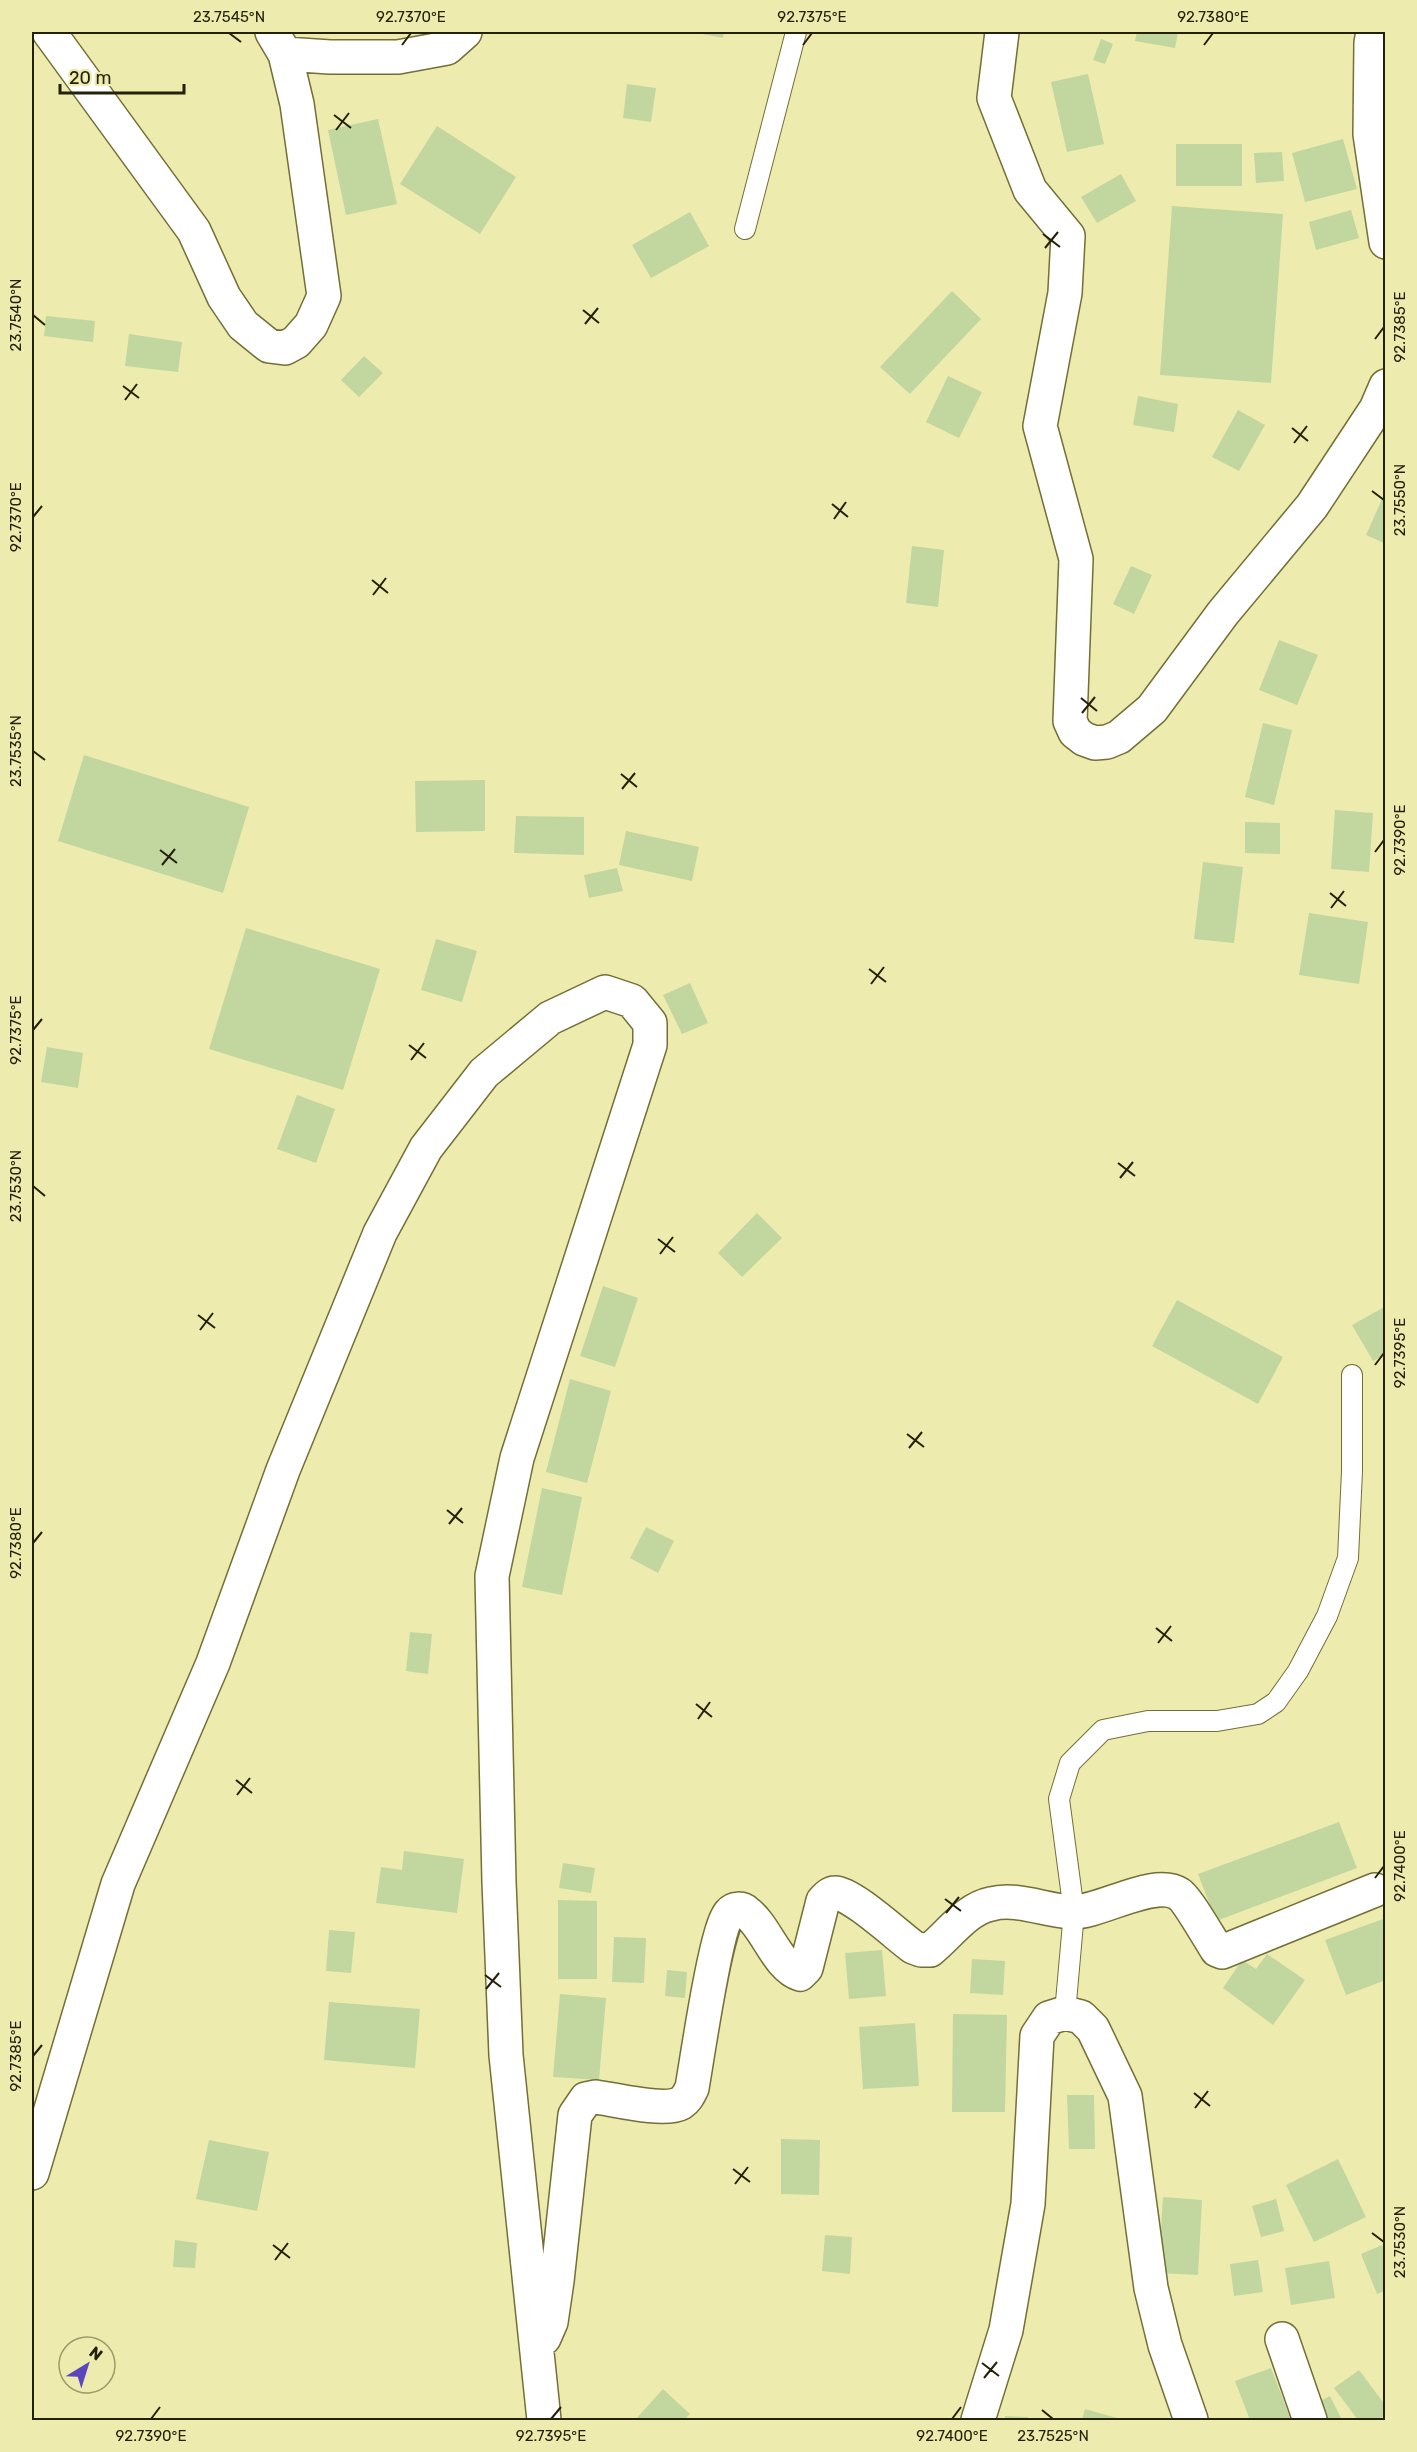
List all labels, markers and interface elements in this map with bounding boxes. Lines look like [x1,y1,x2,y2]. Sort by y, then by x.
text: 23.7545°N [193,8,265,26]
text: 92.7370°E [376,8,446,26]
text: 92.7375°E [777,8,847,26]
text: 92.7380°E [1177,8,1249,26]
scale bar [60,57,184,95]
text: 20 m [69,67,111,89]
text: 23.7540°N [7,279,25,351]
text: 92.7385°E [1391,291,1409,363]
text: 23.7550°N [1391,464,1409,536]
text: 92.7370°E [7,482,25,552]
text: 23.7535°N [7,715,25,787]
text: 92.7390°E [1391,804,1409,876]
text: 92.7375°E [7,995,25,1065]
text: 23.7530°N [7,1150,25,1222]
text: 92.7395°E [1391,1318,1409,1388]
text: 92.7380°E [7,1507,25,1579]
text: 92.7400°E [1391,1830,1409,1902]
text: 92.7385°E [7,2020,25,2092]
text: 23.7530°N [1391,2206,1409,2278]
north arrow [57,2335,117,2395]
text: N [86,2343,106,2365]
text: 92.7390°E [115,2427,187,2445]
text: 92.7395°E [516,2427,586,2445]
text: 92.7400°E [916,2427,988,2445]
text: 23.7525°N [1017,2427,1089,2445]

